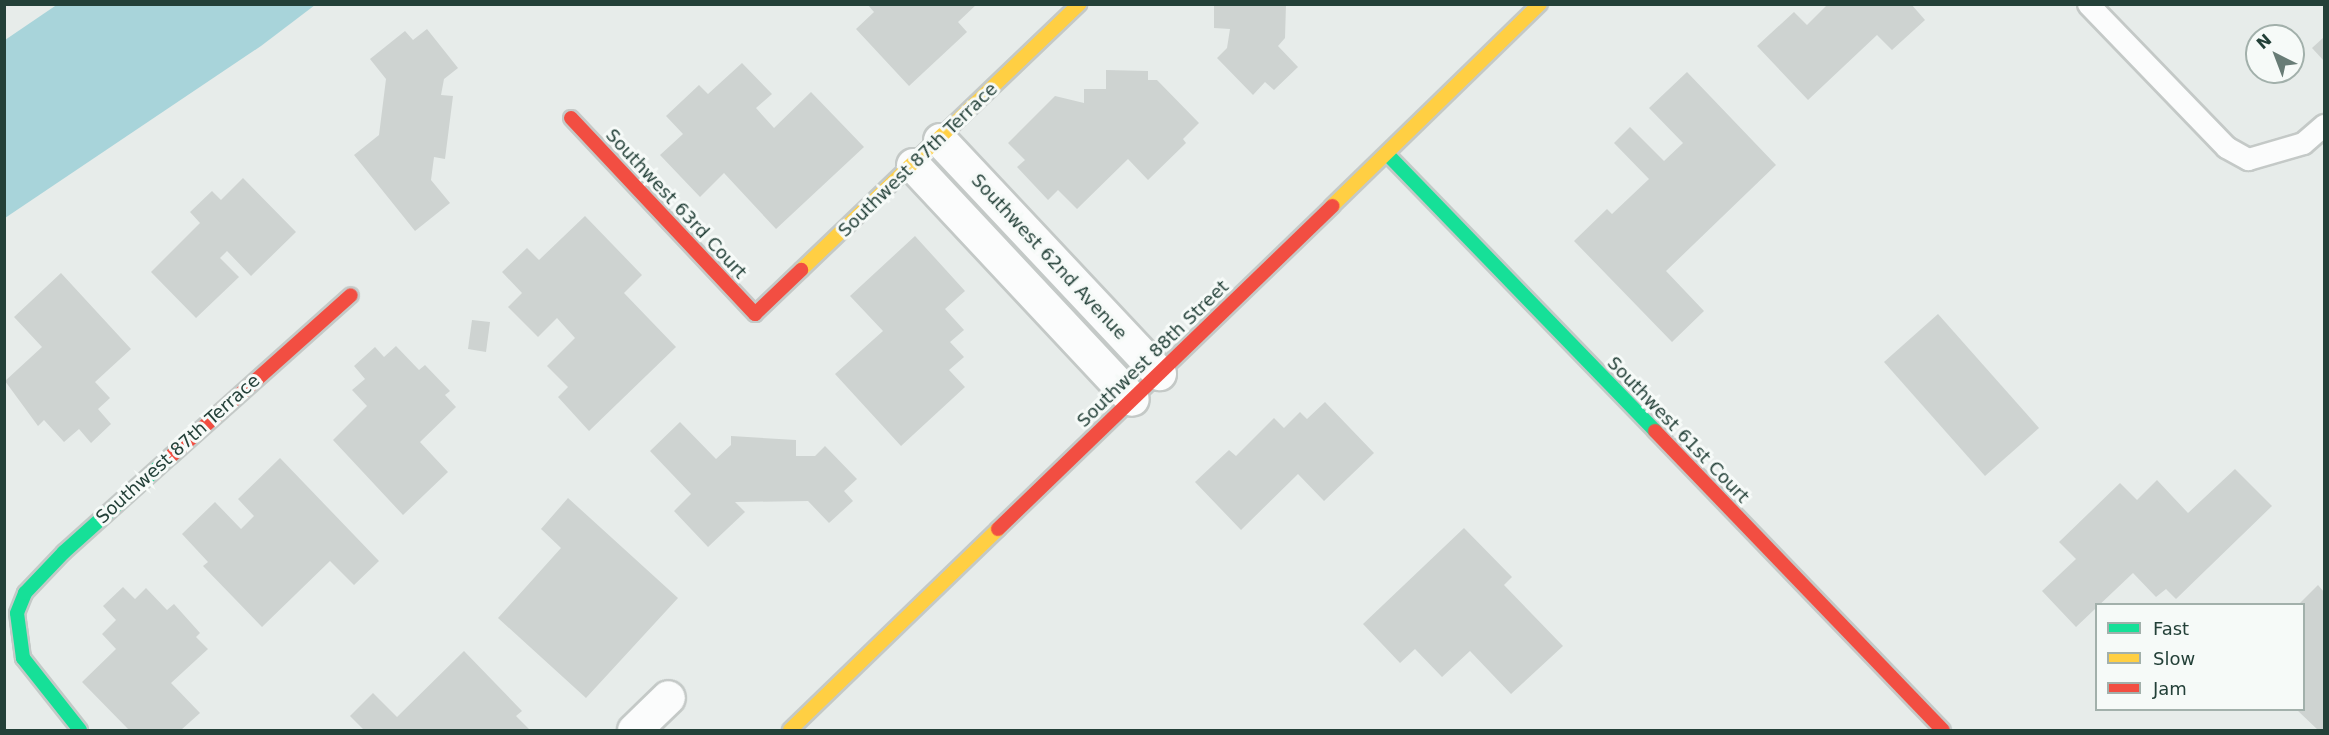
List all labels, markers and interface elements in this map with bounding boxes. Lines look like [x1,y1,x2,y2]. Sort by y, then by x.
north arrow [2245,24,2305,84]
text: N [2253,30,2275,53]
street label: Southwest 87th Terrace [834,78,1002,242]
street label: Southwest 63rd Court [601,125,751,283]
street label: Southwest 62nd Avenue [967,170,1131,344]
street label: Southwest 88th Street [1073,276,1233,432]
street label: Southwest 61st Court [1603,352,1753,508]
street label: Southwest 87th Terrace [92,370,264,528]
legend [2095,603,2305,711]
text: Fast [2153,618,2189,639]
text: Slow [2153,648,2195,669]
text: Jam [2153,678,2187,699]

